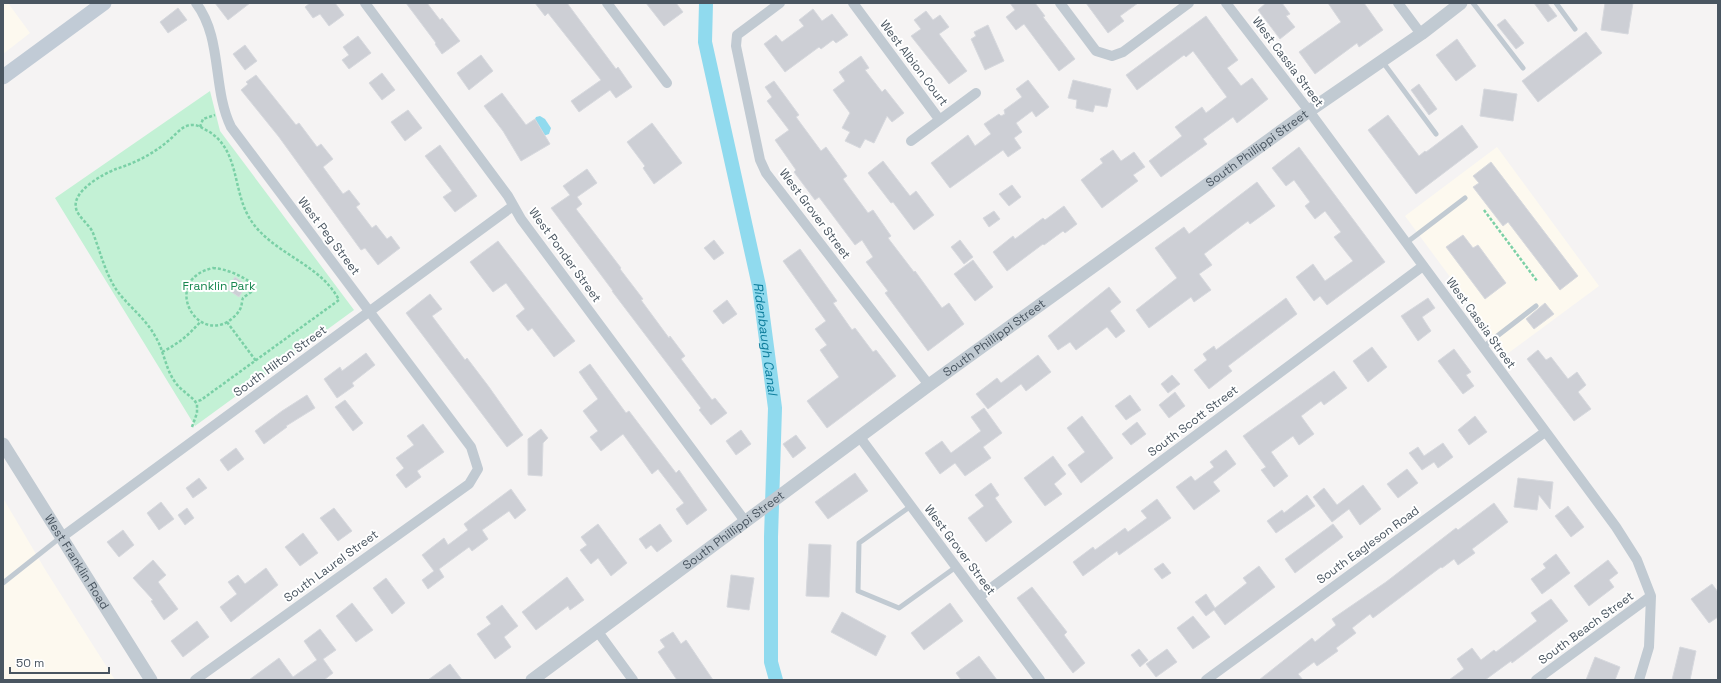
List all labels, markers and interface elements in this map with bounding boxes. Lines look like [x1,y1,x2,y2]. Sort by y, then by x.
street label: West Cassia Street [1249,14,1327,110]
street label: West Albion Court [876,17,952,109]
street label: South Phillippi Street [1203,106,1311,191]
street label: West Grover Street [776,166,854,262]
street label: West Peg Street [294,194,364,278]
street label: West Ponder Street [525,205,605,305]
street label: West Cassia Street [1442,274,1520,372]
park label: Franklin Park [183,278,256,294]
water label: Ridenbaugh Canal [750,281,782,398]
street label: South Phillippi Street [940,296,1049,380]
street label: South Hilton Street [230,322,330,400]
street label: South Scott Street [1145,382,1241,460]
street label: South Phillippi Street [679,487,787,573]
street label: West Grover Street [921,502,999,598]
street label: South Eagleson Road [1314,502,1422,588]
street label: West Franklin Road [41,511,113,612]
street label: South Laurel Street [281,526,381,606]
street label: South Beach Street [1535,588,1637,668]
scale bar [10,649,109,675]
text: 50 m [16,655,44,671]

